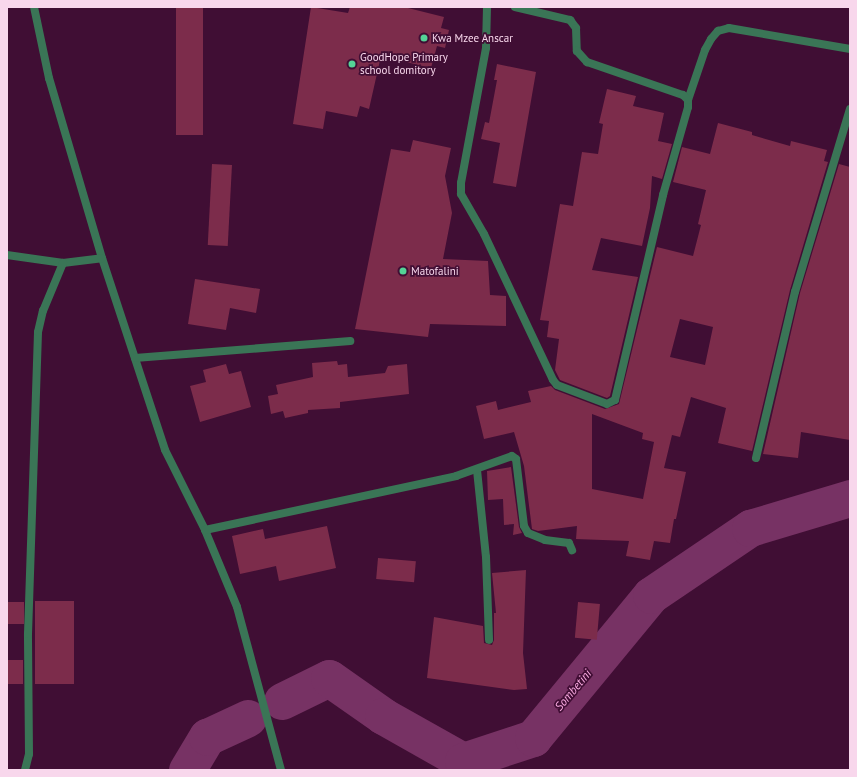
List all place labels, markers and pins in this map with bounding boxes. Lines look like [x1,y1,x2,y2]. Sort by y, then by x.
place label: Kwa Mzee Anscar [432,31,513,45]
marker: Kwa Mzee Anscar [419,33,429,43]
place label: GoodHope Primary school domitory [360,51,448,77]
marker: GoodHope Primary school domitory [347,59,357,69]
place label: Matofalini [411,264,459,278]
marker: Matofalini [398,266,408,276]

